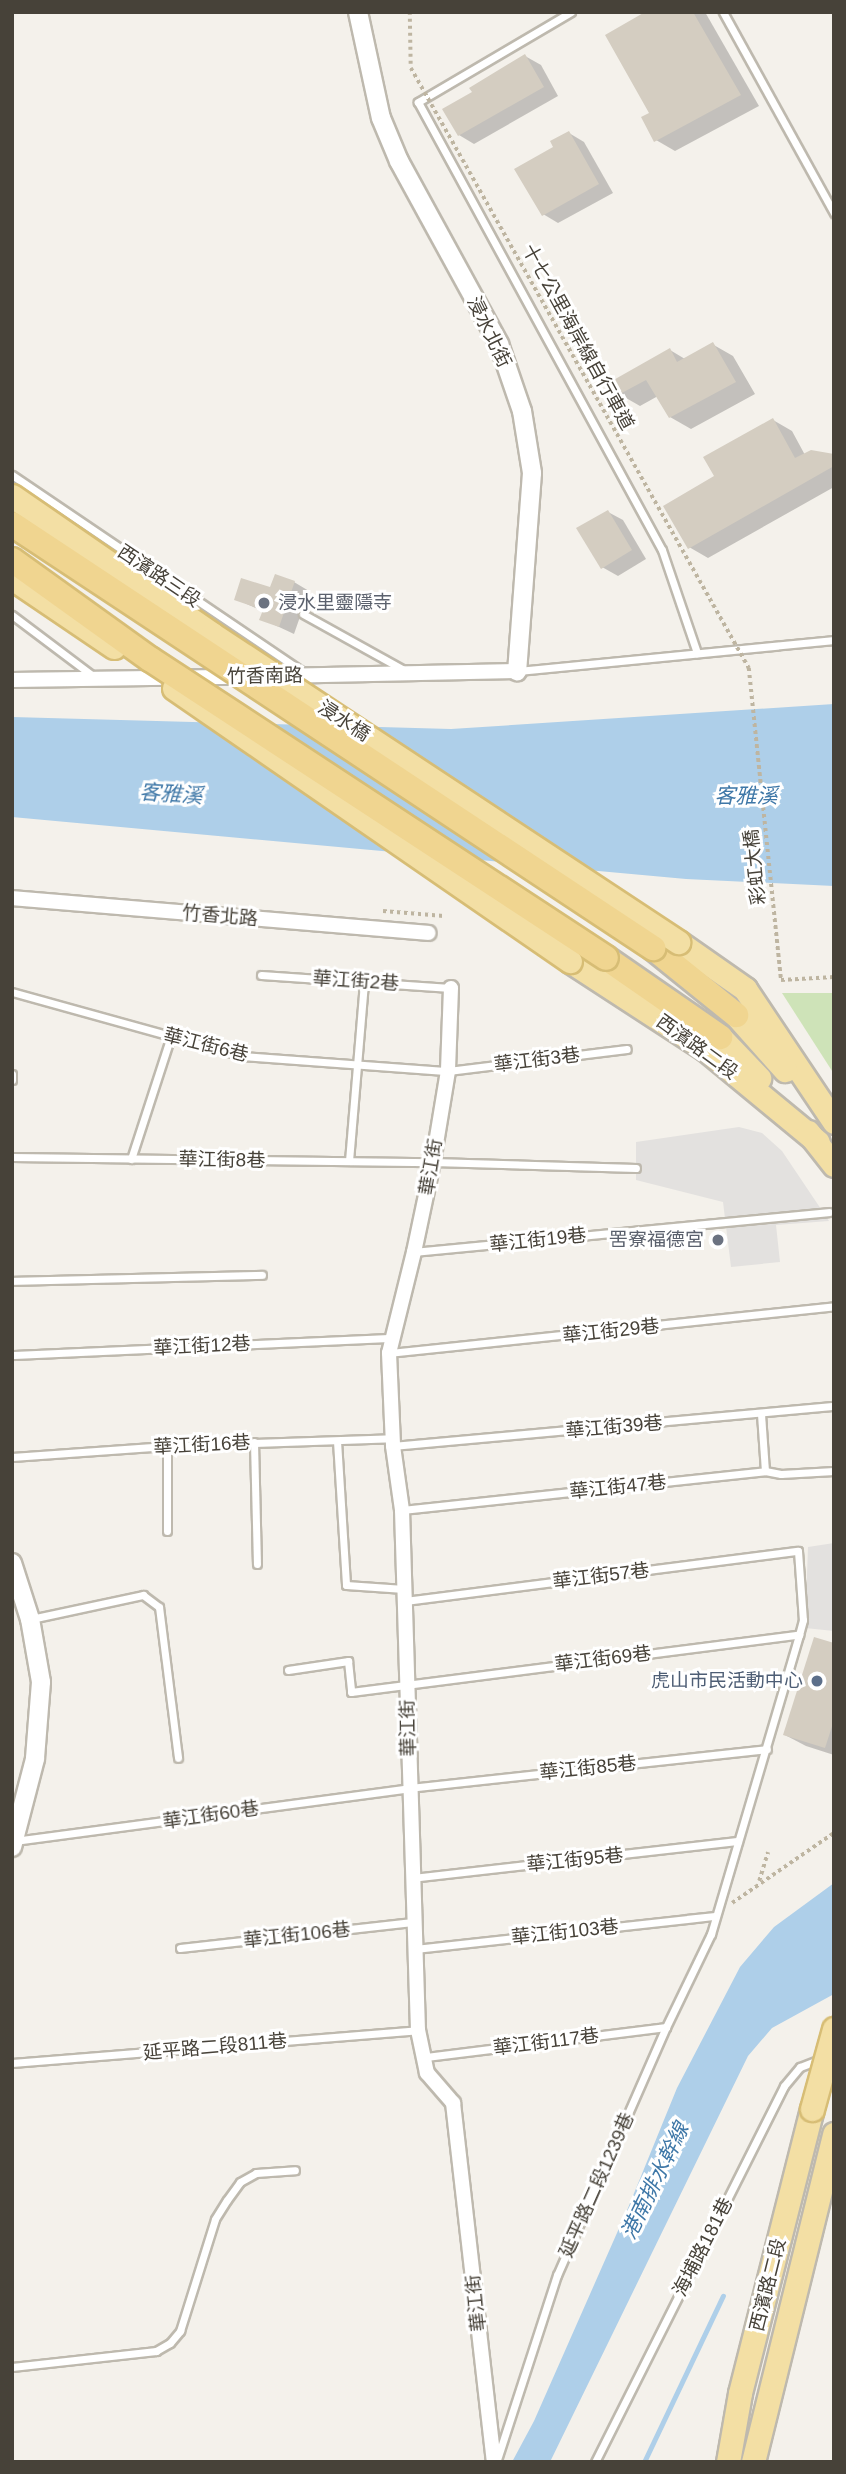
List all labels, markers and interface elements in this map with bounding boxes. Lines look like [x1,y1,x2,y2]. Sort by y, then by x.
street label: 十七公里海岸線自行車道 [517,240,639,434]
street label: 浸水北街 [462,293,516,371]
street label: 西濱路三段 [113,540,205,612]
place label: 浸水里靈隱寺 [278,592,392,614]
marker: 浸水里靈隱寺 [256,595,272,611]
street label: 竹香南路 [227,664,303,688]
street label: 浸水橋 [314,696,374,746]
water label: 客雅溪 [139,779,203,809]
water label: 客雅溪 [715,783,777,809]
street label: 彩虹大橋 [740,828,770,906]
street label: 竹香北路 [181,901,259,931]
street label: 華江街2巷 [312,967,400,995]
street label: 西濱路二段 [652,1010,742,1084]
street label: 華江街6巷 [161,1023,251,1067]
street label: 華江街3巷 [493,1043,581,1077]
street label: 華江街 [415,1137,447,1197]
street label: 華江街8巷 [179,1148,265,1172]
street label: 華江街19巷 [489,1224,587,1256]
place label: 罟寮福德宮 [609,1229,704,1251]
marker: 罟寮福德宮 [710,1232,726,1248]
street label: 華江街29巷 [562,1315,660,1347]
street label: 華江街12巷 [153,1332,251,1360]
street label: 華江街39巷 [565,1411,663,1443]
street label: 華江街16巷 [153,1431,251,1459]
street label: 華江街47巷 [569,1471,667,1503]
street label: 華江街57巷 [551,1559,651,1593]
street label: 華江街69巷 [553,1642,653,1676]
place label: 虎山市民活動中心 [651,1670,803,1692]
marker: 虎山市民活動中心 [809,1673,825,1689]
street label: 華江街 [396,1699,420,1757]
street label: 華江街85巷 [539,1752,637,1784]
street label: 華江街60巷 [161,1797,261,1833]
street label: 華江街95巷 [526,1844,624,1876]
street label: 華江街103巷 [510,1915,620,1949]
street label: 華江街106巷 [242,1918,352,1952]
street label: 華江街117巷 [492,2024,600,2060]
street label: 延平路二段811巷 [142,2029,288,2065]
street label: 延平路二段1239巷 [555,2109,639,2261]
water label: 港南排水幹線 [616,2119,694,2243]
street label: 海埔路181巷 [668,2194,738,2300]
street label: 西濱路二段 [745,2236,791,2334]
street label: 華江街 [462,2273,490,2333]

